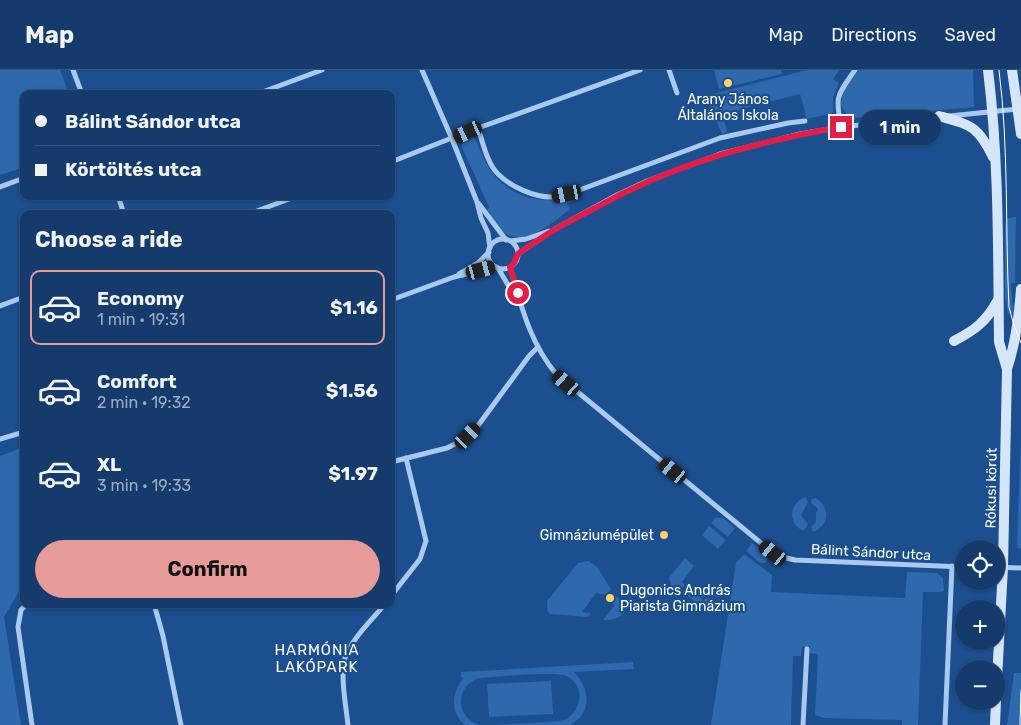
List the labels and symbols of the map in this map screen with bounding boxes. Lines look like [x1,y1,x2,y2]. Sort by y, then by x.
marker: Arany János Általános Iskola [722,77,734,89]
place label: Arany János Általános Iskola [677,91,779,124]
callout: 1 min [858,110,941,144]
route end [830,116,852,138]
car [451,119,484,145]
car [550,184,583,204]
car [464,259,497,281]
route start [507,282,529,304]
car [549,367,582,399]
car [452,420,483,452]
street label: Rókusi körút [982,447,1001,529]
car [656,456,689,486]
place label: Gimnáziumépület [540,527,655,544]
marker: Gimnáziumépület [658,529,670,541]
car [756,538,789,568]
street label: Bálint Sándor utca [810,541,931,564]
place label: Dugonics András Piarista Gimnázium [620,582,746,615]
marker: Dugonics András Piarista Gimnázium [604,592,616,604]
district label: HARMÓNIA LAKÓPARK [274,641,360,676]

